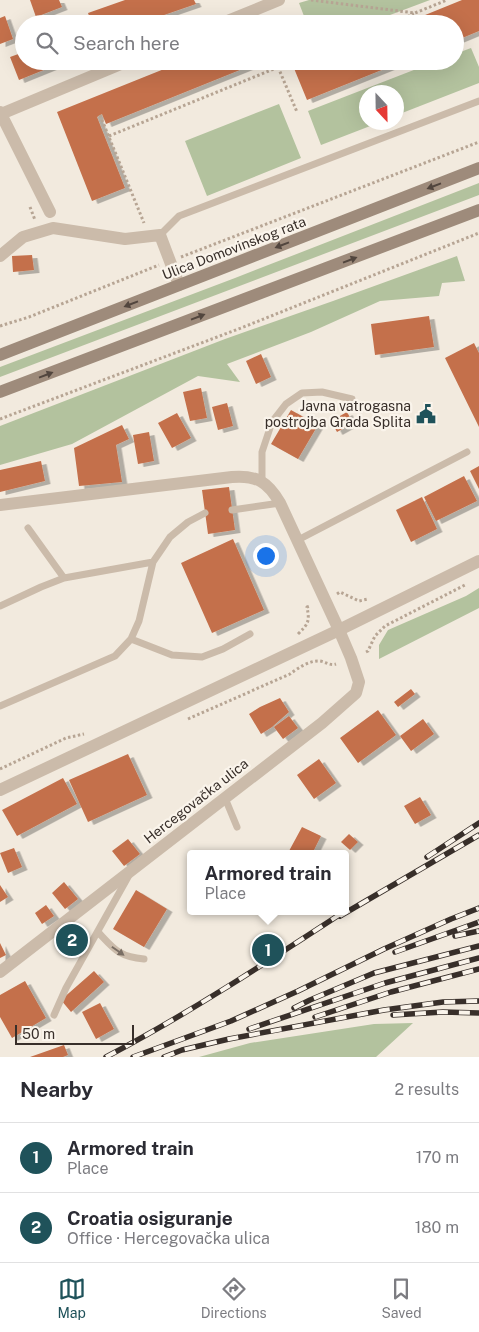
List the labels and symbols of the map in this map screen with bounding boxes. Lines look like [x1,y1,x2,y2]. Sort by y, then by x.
north arrow [359,85,404,130]
one-way arrow [426,183,441,190]
street label: Ulica Domovinskog rata [160,213,308,283]
one-way arrow [274,241,289,249]
one-way arrow [342,256,357,263]
one-way arrow [123,300,138,308]
one-way arrow [190,313,205,320]
one-way arrow [38,371,53,378]
place label: Javna vatrogasna postrojba Grada Splita [265,398,411,430]
public building icon: Javna vatrogasna postrojba Grada Splita [415,403,437,425]
your location [253,543,279,569]
street label: Hercegovačka ulica [141,755,251,847]
pin: 2 [56,921,88,959]
pin: 1 [252,931,284,969]
one-way arrow [111,946,125,956]
scale bar [15,1022,134,1045]

